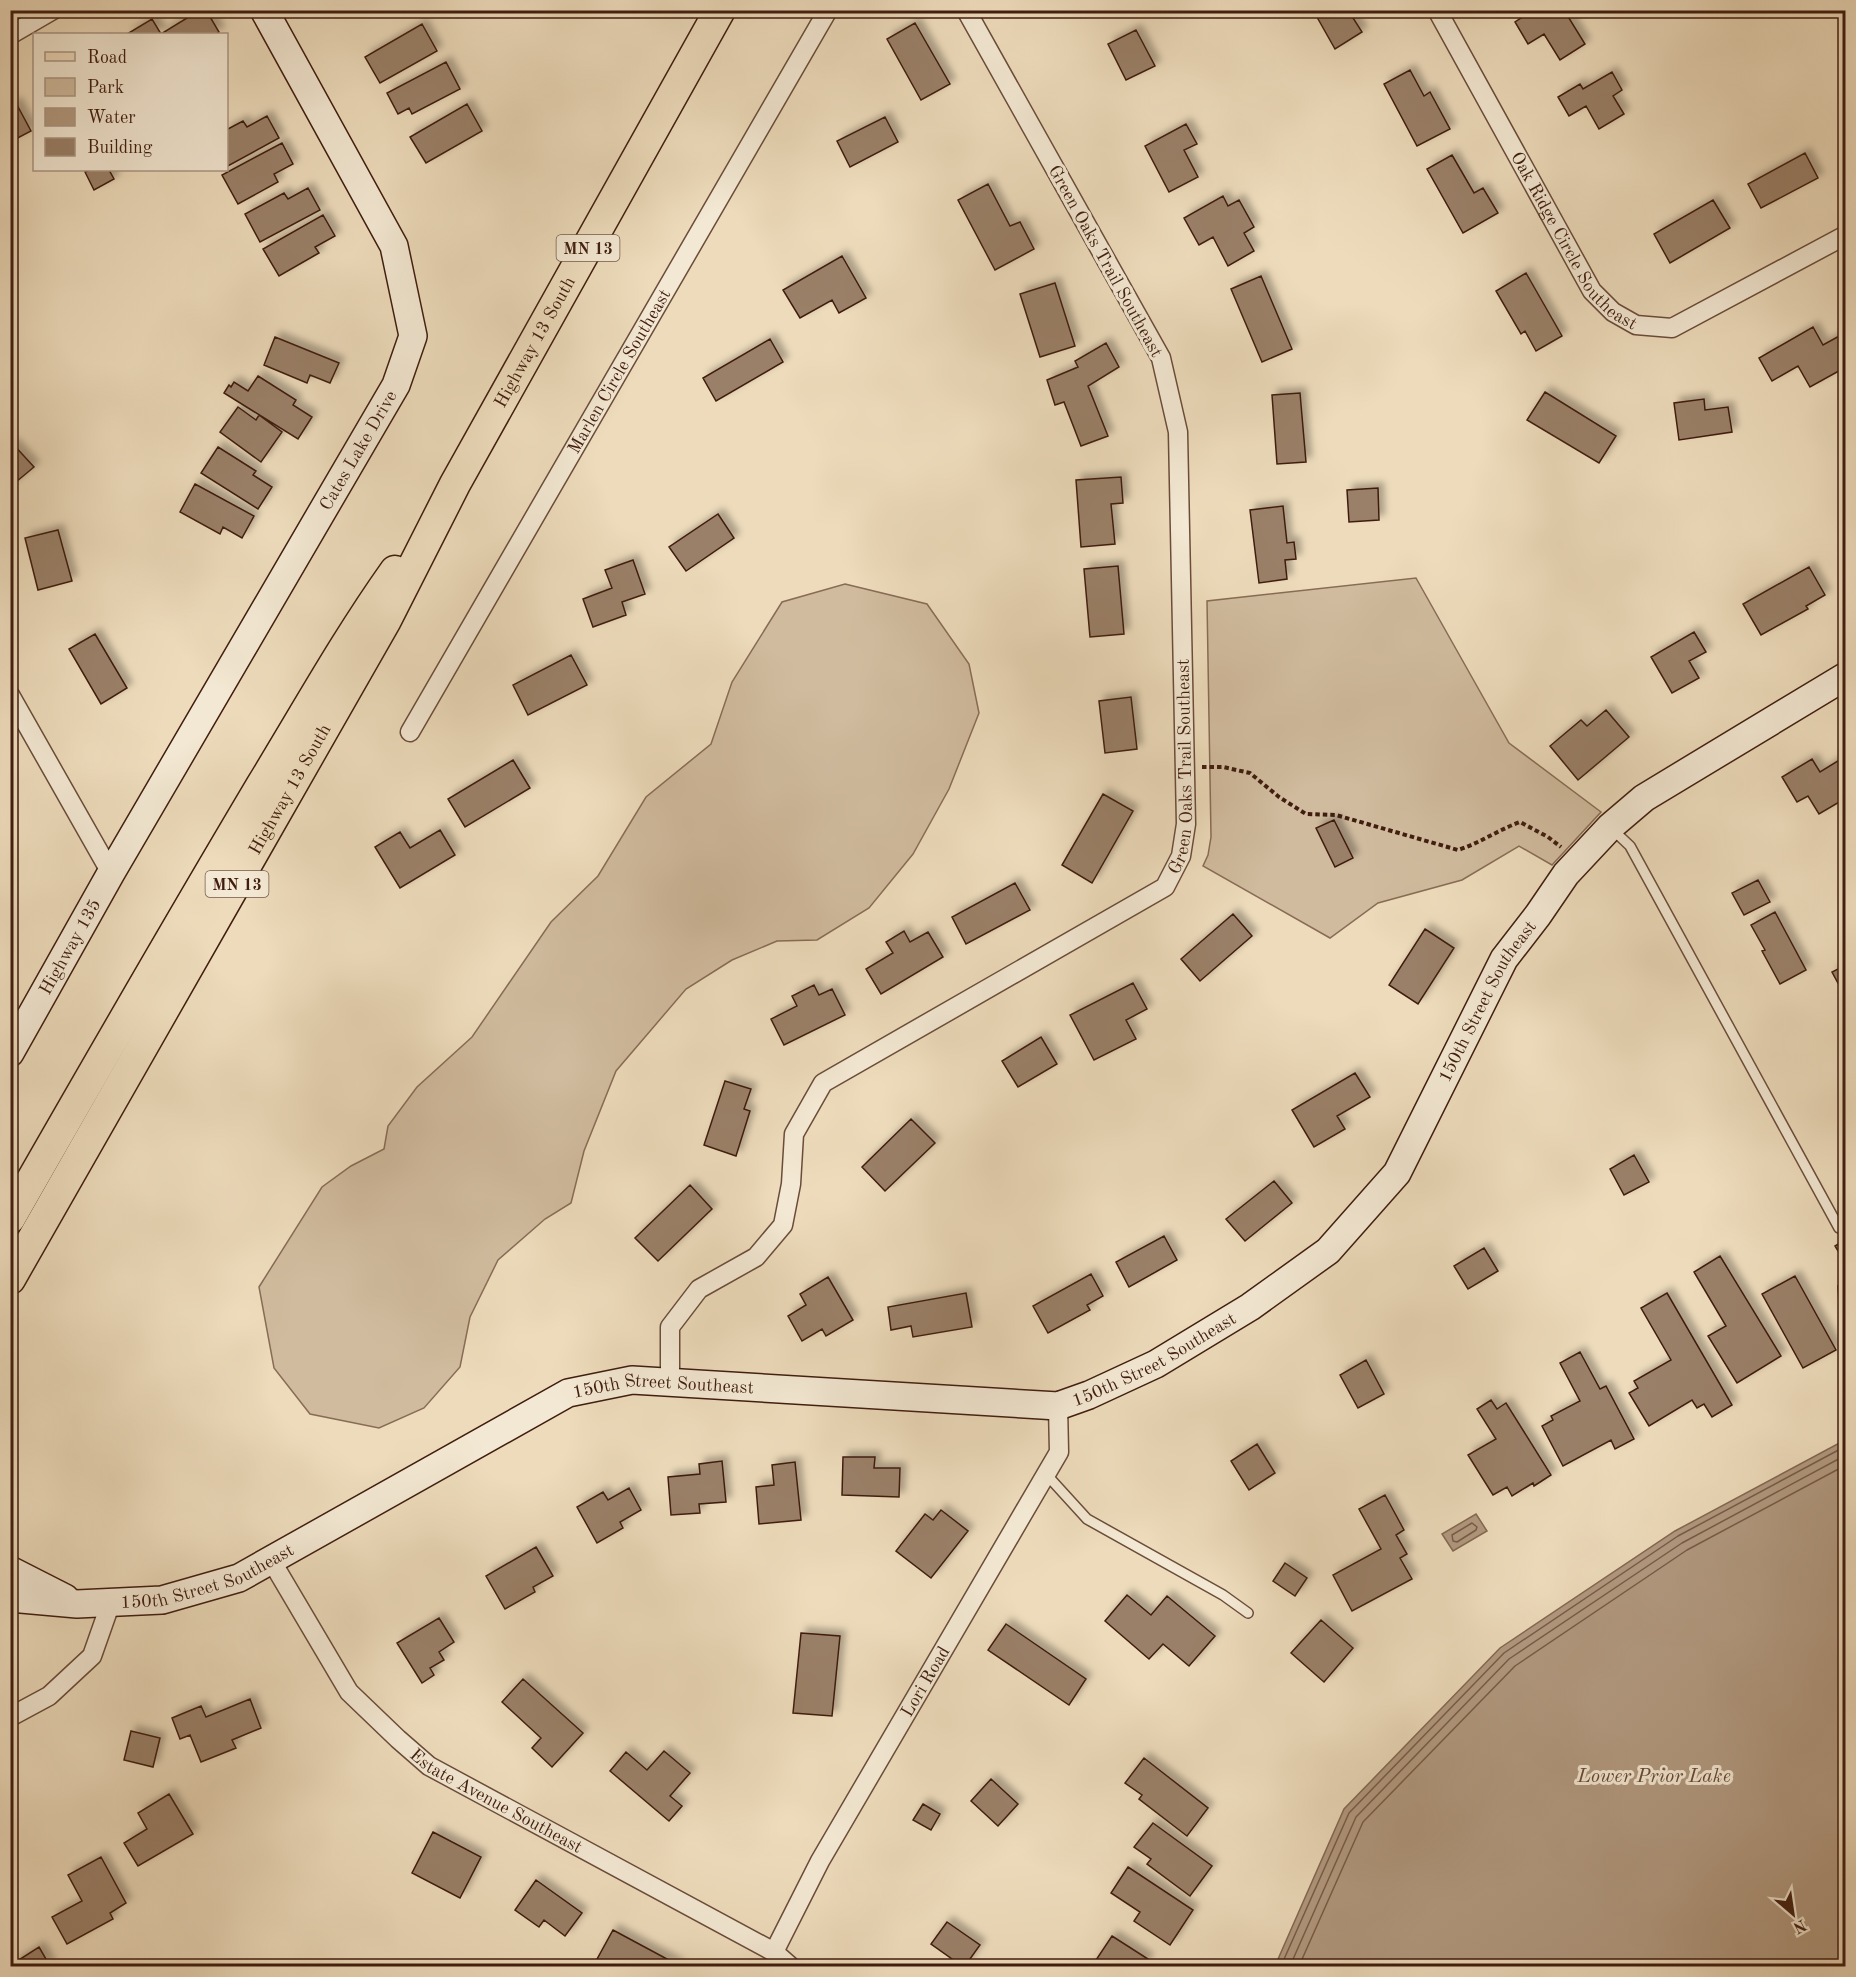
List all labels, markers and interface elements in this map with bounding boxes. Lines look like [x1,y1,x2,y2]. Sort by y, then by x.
legend [33,33,228,171]
text: Road [87,49,127,67]
text: Park [87,79,124,97]
text: Water [87,109,136,127]
text: Building [87,139,153,157]
street label: Oak Ridge Circle Southeast [1507,149,1640,334]
street label: Green Oaks Trail Southeast [1045,163,1165,360]
road number: MN 13 [556,235,620,261]
street label: Highway 13 South [492,274,579,411]
street label: Marlen Circle Southeast [565,286,674,457]
street label: Cates Lake Drive [317,388,401,514]
street label: Green Oaks Trail Southeast [1165,659,1196,877]
street label: Highway 13 South [246,721,335,858]
road number: MN 13 [206,871,268,897]
street label: Highway 135 [37,896,104,998]
street label: 150th Street Southeast [1436,918,1540,1085]
street label: 150th Street Southeast [1070,1310,1239,1410]
street label: 150th Street Southeast [571,1372,754,1402]
street label: 150th Street Southeast [120,1541,297,1612]
street label: Lori Road [898,1643,953,1720]
street label: Estate Avenue Southeast [406,1746,585,1857]
water label: Lower Prior Lake [1576,1767,1731,1787]
north arrow [1763,1884,1823,1944]
text: N [1789,1915,1809,1936]

